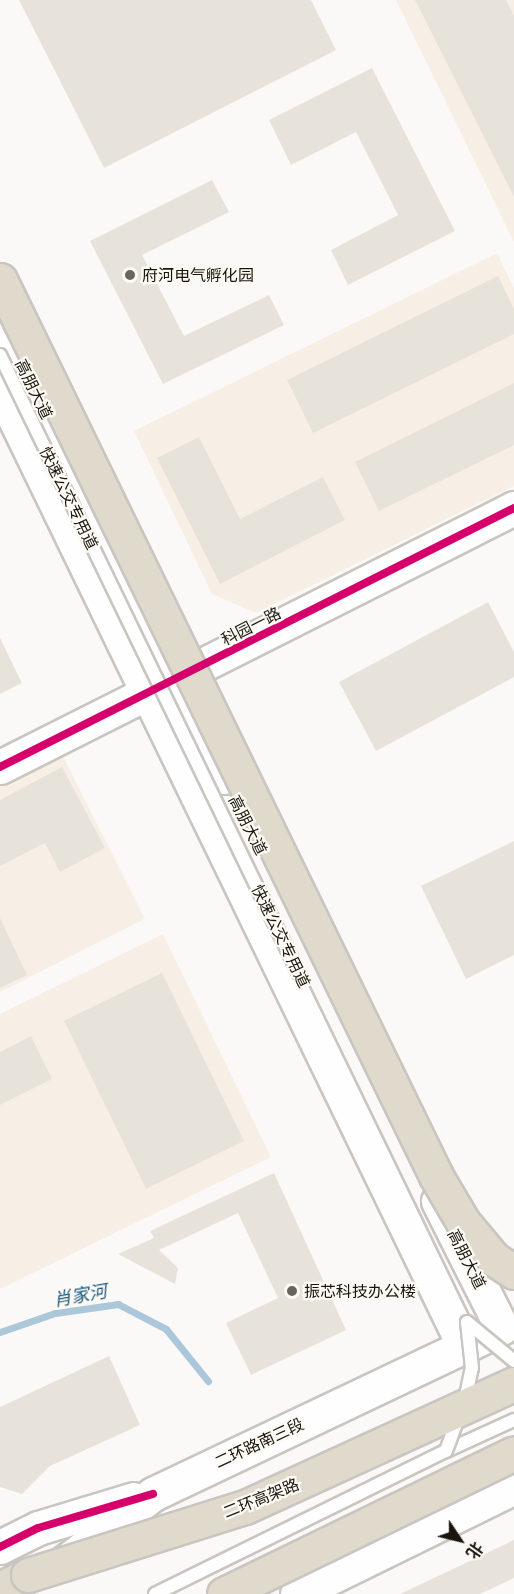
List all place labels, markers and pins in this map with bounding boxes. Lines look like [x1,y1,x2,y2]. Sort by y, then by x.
place label: 府河电气孵化园 [142,265,254,285]
marker: 府河电气孵化园 [123,268,137,282]
place label: 振芯科技办公楼 [304,1281,416,1301]
marker: 振芯科技办公楼 [285,1284,299,1298]

